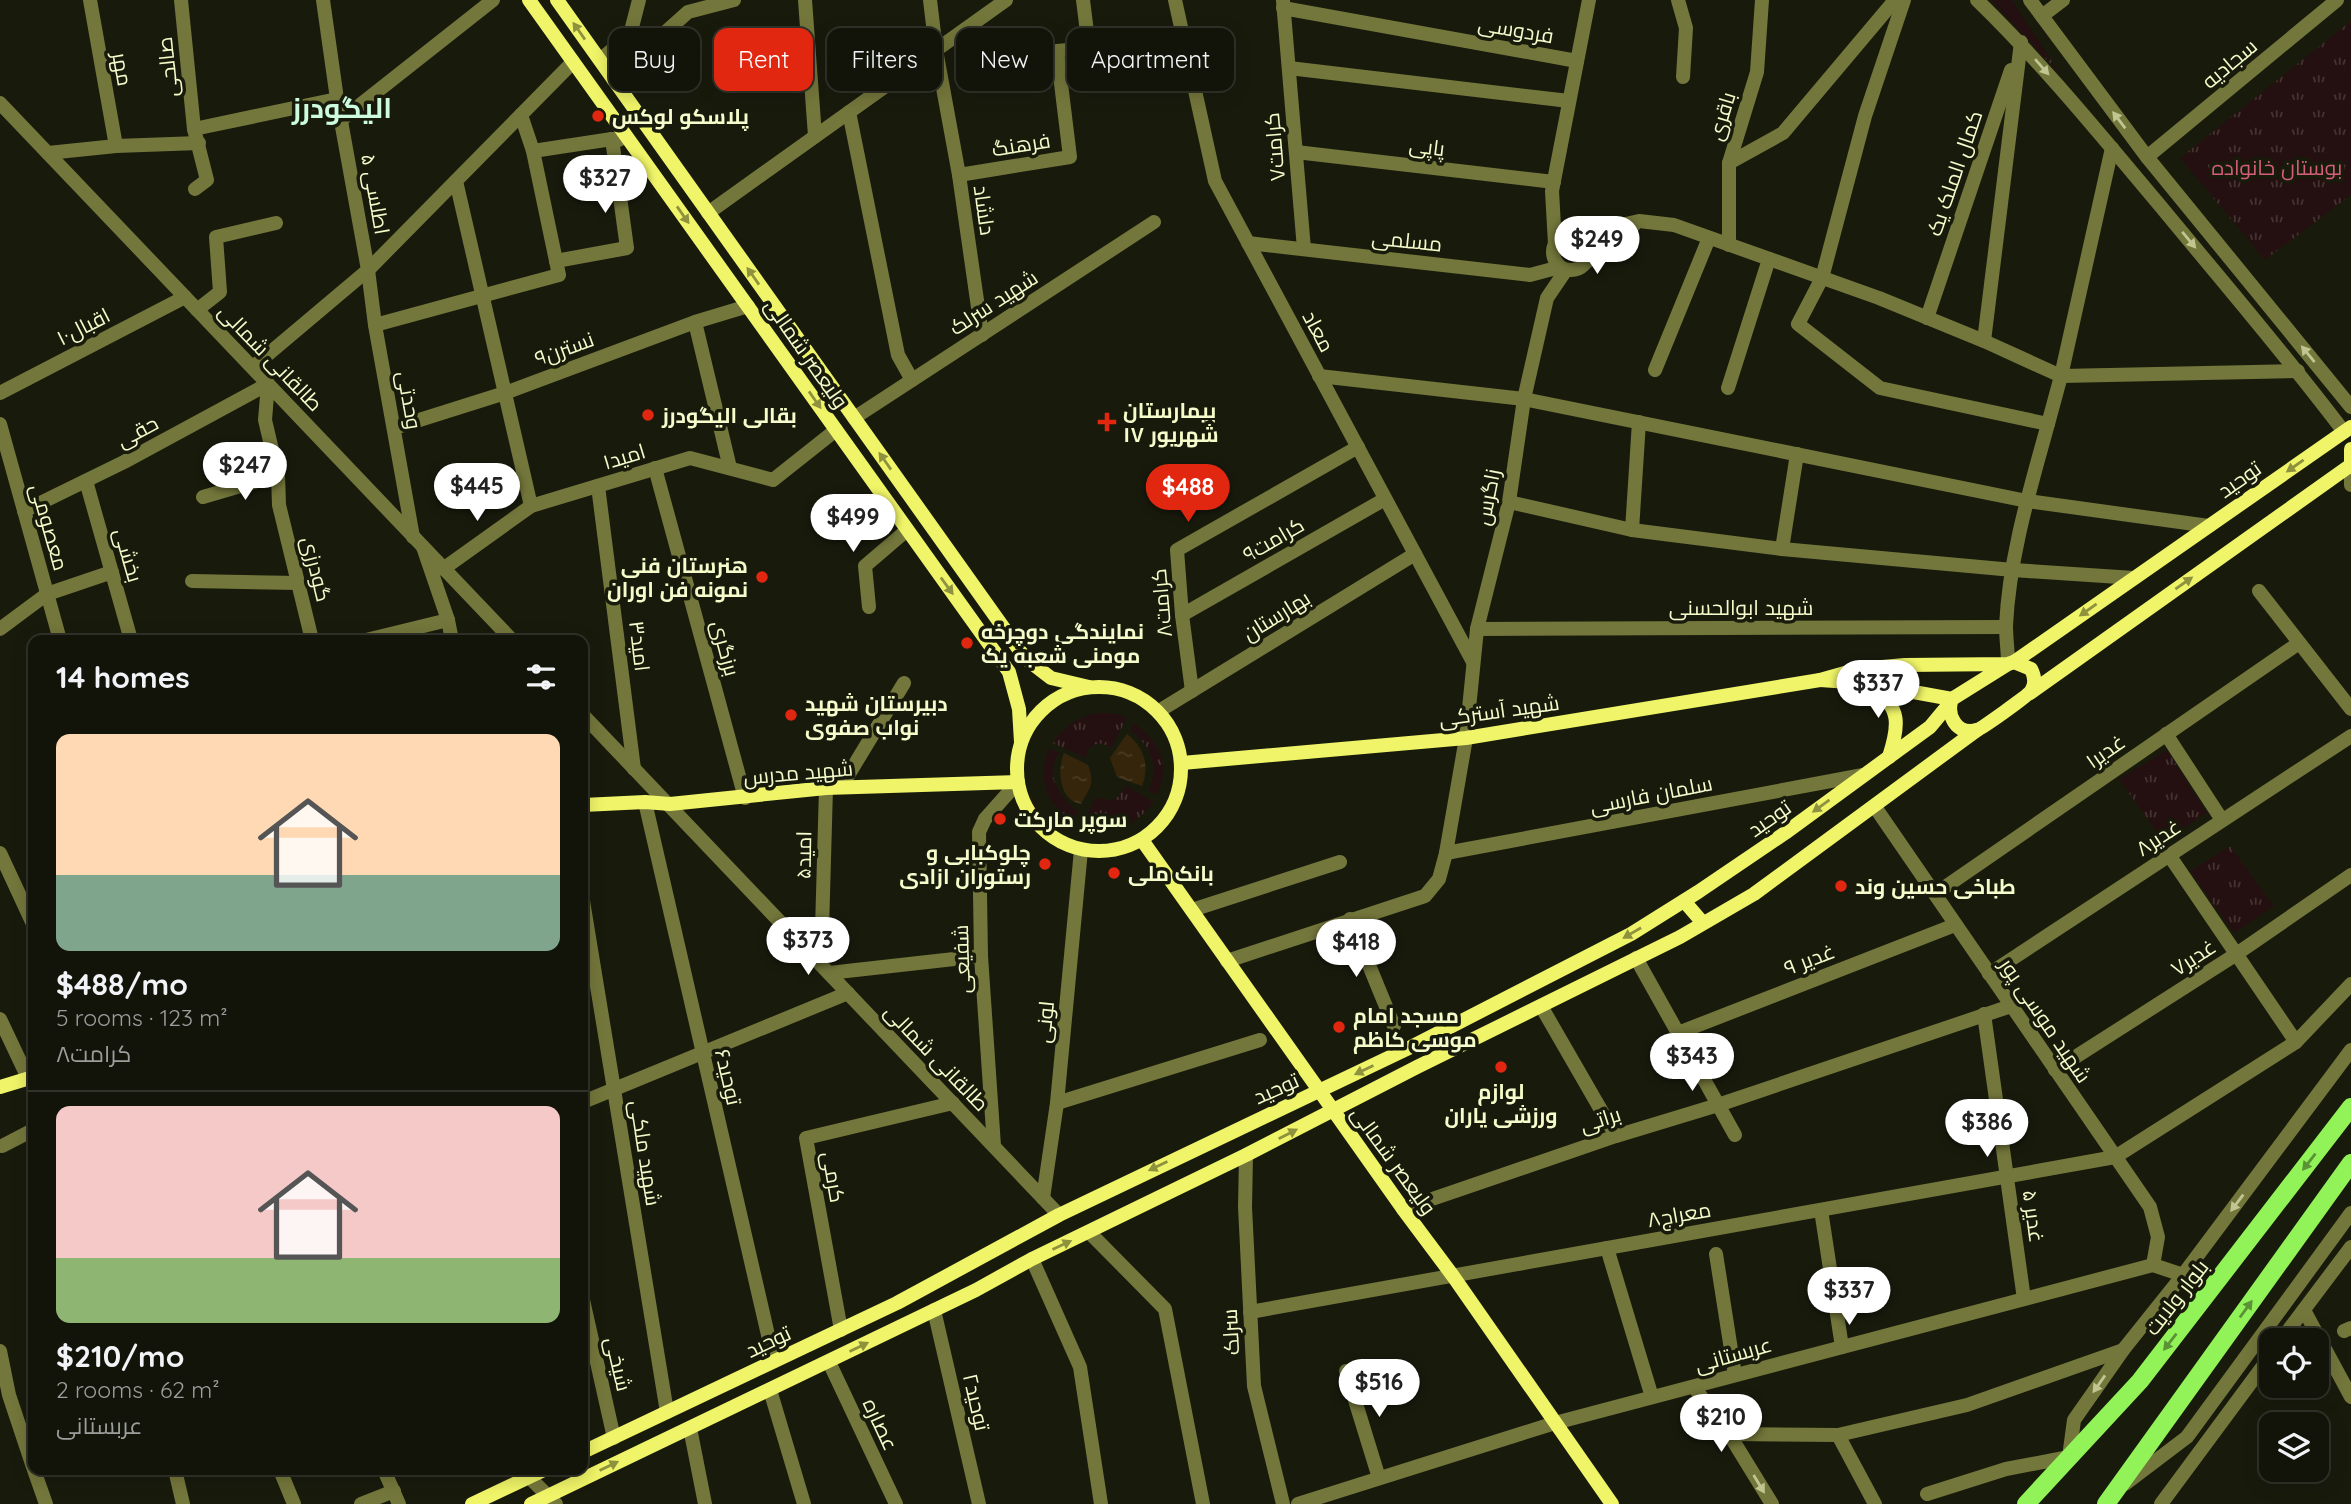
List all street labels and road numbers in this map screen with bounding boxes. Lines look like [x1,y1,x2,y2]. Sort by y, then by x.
street label: فردوسی [1476,10,1556,49]
street label: سجادیه [2196,32,2262,94]
street label: صالحی [151,35,184,98]
street label: مهر [106,49,139,88]
street label: باقری [1701,88,1742,144]
street label: کمال الملک یک [1920,107,1989,239]
street label: کرامت۷ [1258,112,1290,182]
street label: فرهنگ [990,127,1052,161]
street label: پاپی [1407,131,1447,163]
street label: اطلسی ۵ [355,152,396,237]
street label: دلشاد [969,183,1001,237]
street label: مسلمی [1370,223,1444,258]
street label: شهید سرلک [944,264,1043,341]
street label: ولیعصر شمالی [759,293,854,413]
street label: طالقانی شمالی [213,298,329,417]
street label: اقبال۱۰ [52,302,115,351]
street label: معاد [1297,306,1341,356]
street label: نسترن۹ [531,325,597,372]
street label: وحدتی [391,369,428,431]
street label: حقی [112,409,163,454]
street label: امید۱ [600,437,648,475]
street label: توحید [2212,455,2266,503]
street label: زاگرس [1469,467,1506,528]
street label: معصومی [24,481,75,574]
street label: کرامت۹ [1238,511,1308,567]
street label: بخشی [108,525,149,585]
street label: گودرزی [295,534,338,605]
street label: کرامت۸ [1145,568,1177,638]
street label: بهارستان [1237,584,1315,647]
street label: شهید ابوالحسنی [1669,594,1813,621]
street label: برزگری [705,617,746,679]
street label: امید۳ [624,619,656,673]
street label: شهید آسترکی [1437,689,1561,732]
street label: غدیر۱ [2080,728,2130,774]
street label: شهید مدرس [742,754,854,791]
street label: سلمان فارسی [1588,769,1715,820]
street label: توحید [1742,794,1796,842]
street label: غدیر۸ [2131,813,2185,861]
street label: امید۵ [790,831,816,879]
street label: شفیعی [947,924,976,994]
street label: غدیر۷ [2166,933,2220,981]
street label: غدیر ۹ [1780,938,1838,980]
street label: شهید موسی پور [1992,952,2097,1088]
street label: طالقانی شمالی [879,998,995,1117]
street label: لونی [1029,1000,1060,1044]
street label: توحید۶ [710,1046,748,1108]
street label: توحید [1249,1066,1303,1109]
street label: شهید ملکی [624,1098,667,1208]
street label: براتی [1576,1100,1624,1139]
street label: ولیعصر شمالی [1345,1101,1442,1220]
street label: کرمی [816,1149,851,1205]
street label: غدیر ۵ [2017,1188,2051,1244]
street label: معراج۸ [1645,1196,1713,1234]
street label: بلوار ولایت [2138,1254,2214,1340]
street label: سرلک [1216,1308,1244,1356]
street label: توحید [741,1319,795,1363]
street label: عربستانی [1691,1331,1775,1378]
street label: شیخی [599,1334,638,1394]
street label: توحید۲ [958,1371,996,1434]
street label: عصاره [858,1394,904,1454]

